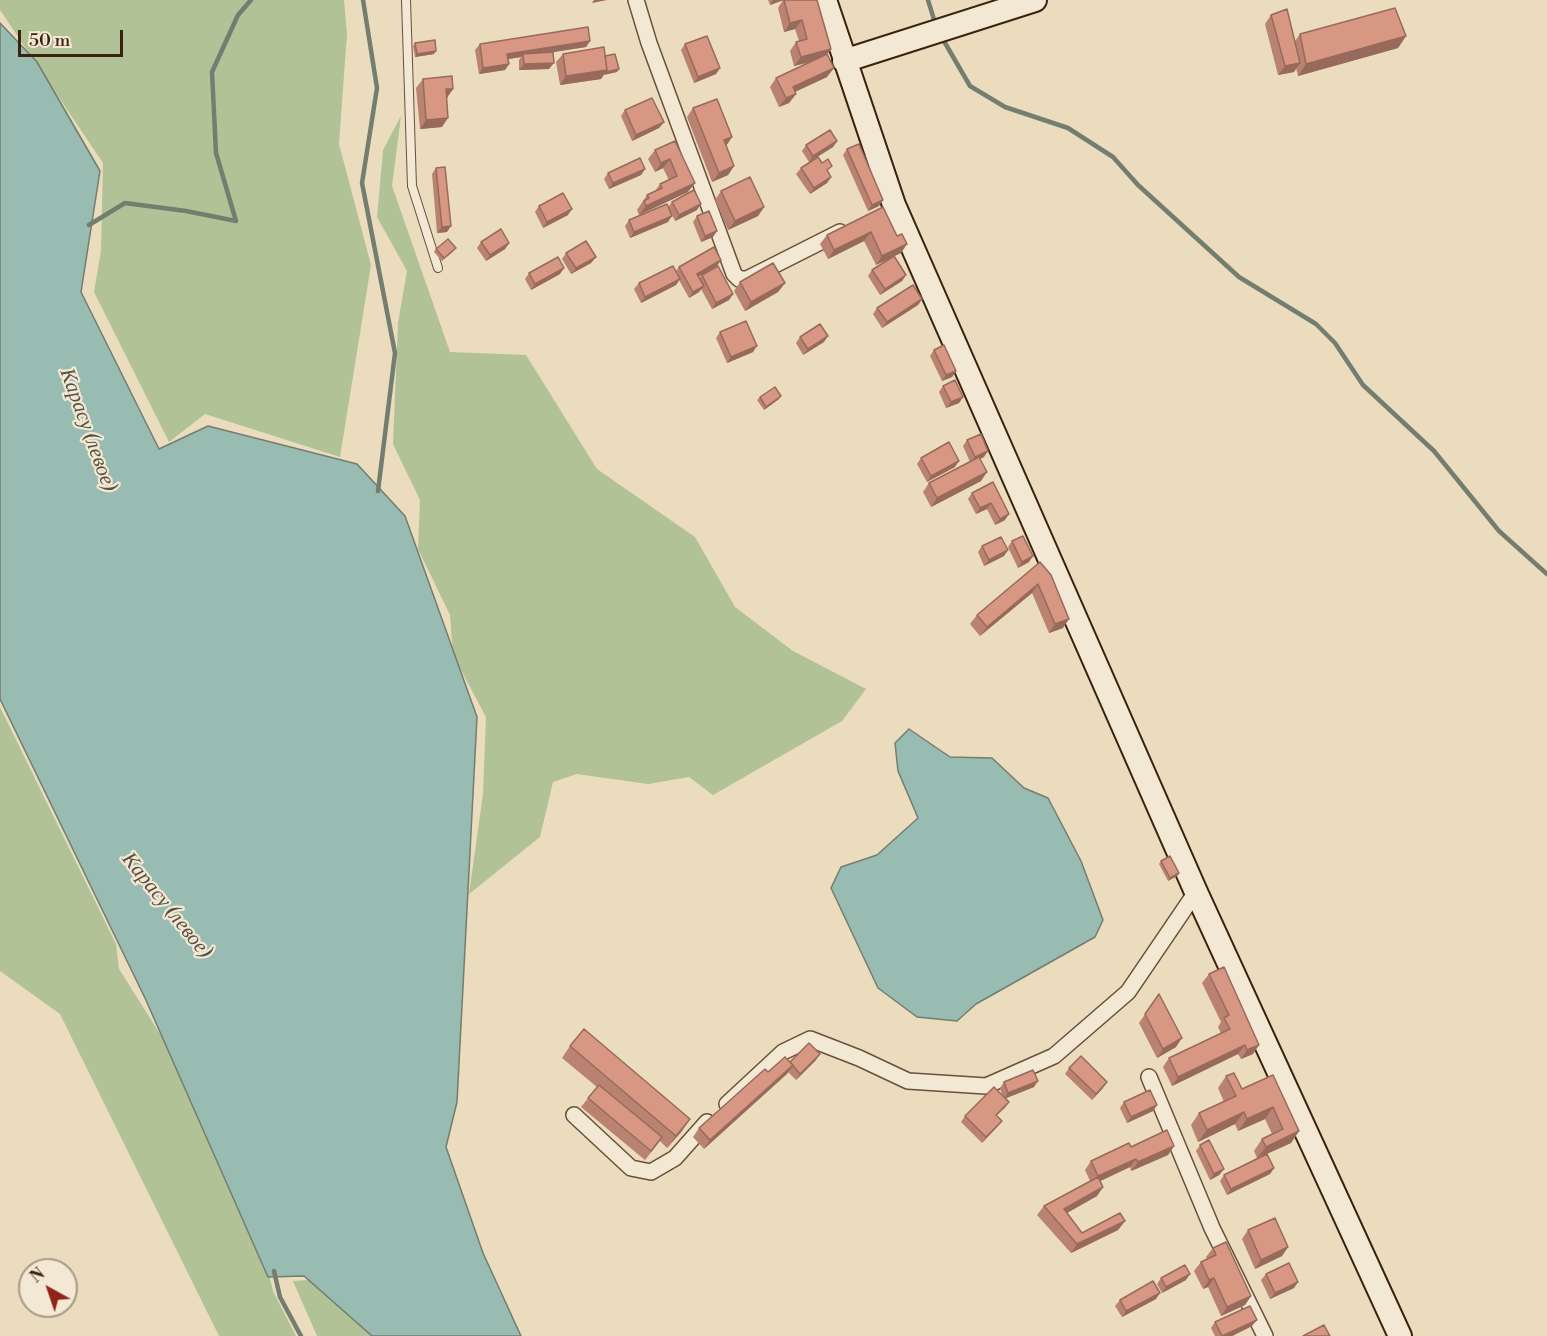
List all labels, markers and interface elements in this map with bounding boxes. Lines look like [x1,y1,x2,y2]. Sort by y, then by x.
scale bar [21,18,126,56]
text: 50 m [29,29,70,52]
water label: Карасу (левое) [53,365,121,495]
water label: Карасу (левое) [116,848,216,964]
north arrow [18,1258,78,1318]
text: N [26,1264,49,1287]

